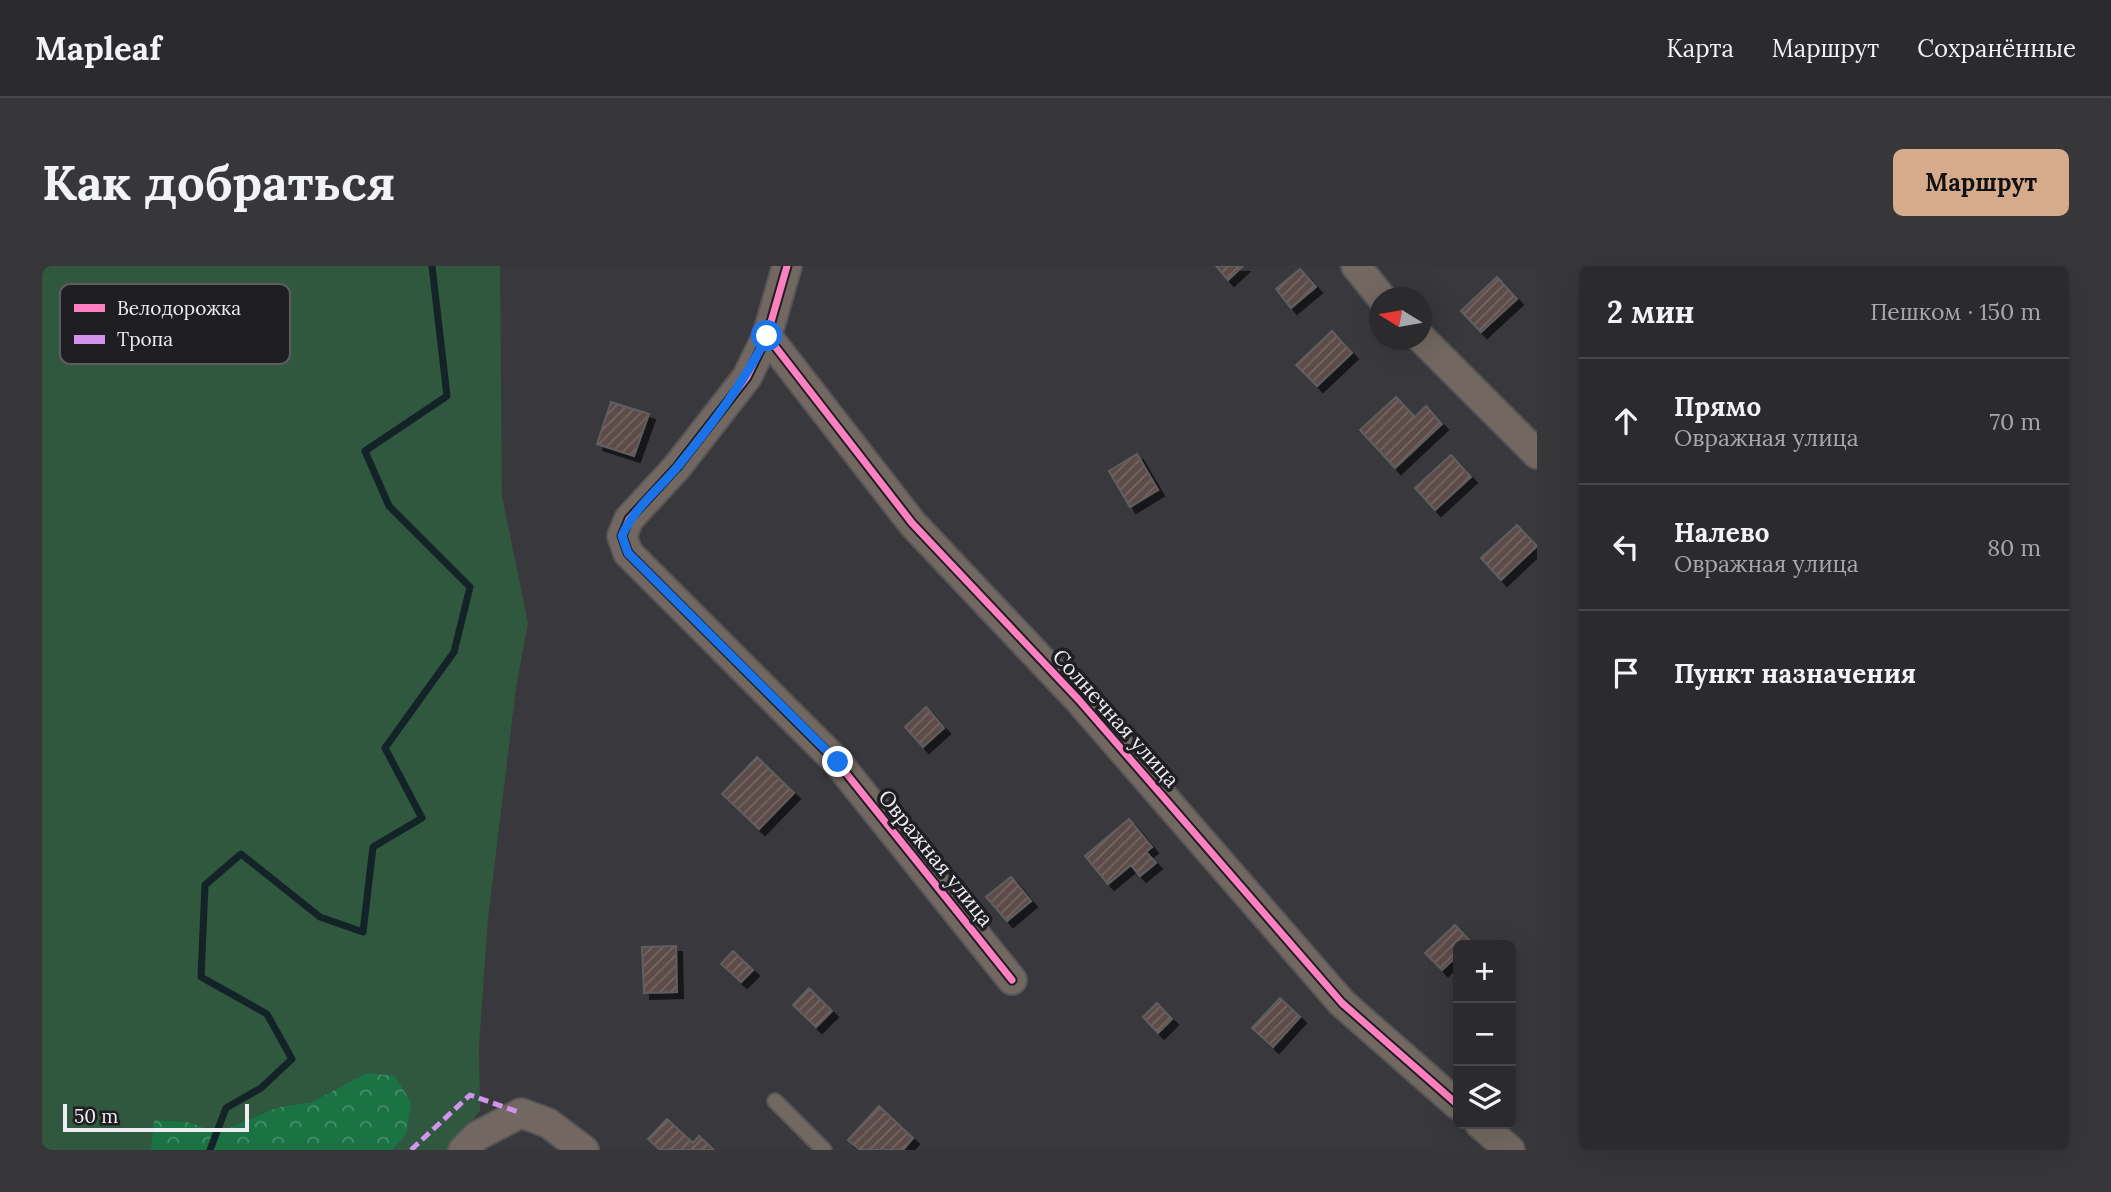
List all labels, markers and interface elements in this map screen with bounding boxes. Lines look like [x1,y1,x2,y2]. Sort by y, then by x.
text: Mapleaf [35,27,161,69]
text: Карта [1666,33,1734,64]
text: Маршрут [1772,33,1879,64]
text: Сохранённые [1917,33,2076,64]
button: Маршрут [1893,149,2069,216]
text: Как добраться [42,151,396,213]
legend [60,284,290,364]
north arrow [1369,287,1432,350]
text: 2 мин [1607,293,1695,331]
text: Велодорожка [117,296,241,320]
text: Пешком · 150 m [1870,297,2041,326]
route start [751,320,782,351]
text: Тропа [117,327,173,351]
text: Прямо [1674,390,1761,423]
icon: ahead [1607,402,1645,440]
text: 70 m [1990,407,2041,436]
text: Овражная улица [1674,423,1859,452]
text: Налево [1674,516,1770,549]
icon: left [1607,528,1645,566]
text: 80 m [1987,533,2041,562]
text: Овражная улица [1674,549,1859,578]
street label: Солнечная улица [1047,643,1185,793]
icon: arrive [1607,654,1645,692]
text: Пункт назначения [1674,657,1916,690]
route end [822,746,853,777]
street label: Овражная улица [872,784,1000,932]
map controls [1453,940,1516,1129]
button: + [1453,940,1516,1003]
button: − [1453,1003,1516,1066]
button: layers [1453,1066,1516,1129]
scale bar [63,1101,248,1133]
text: 50 m [74,1104,118,1128]

